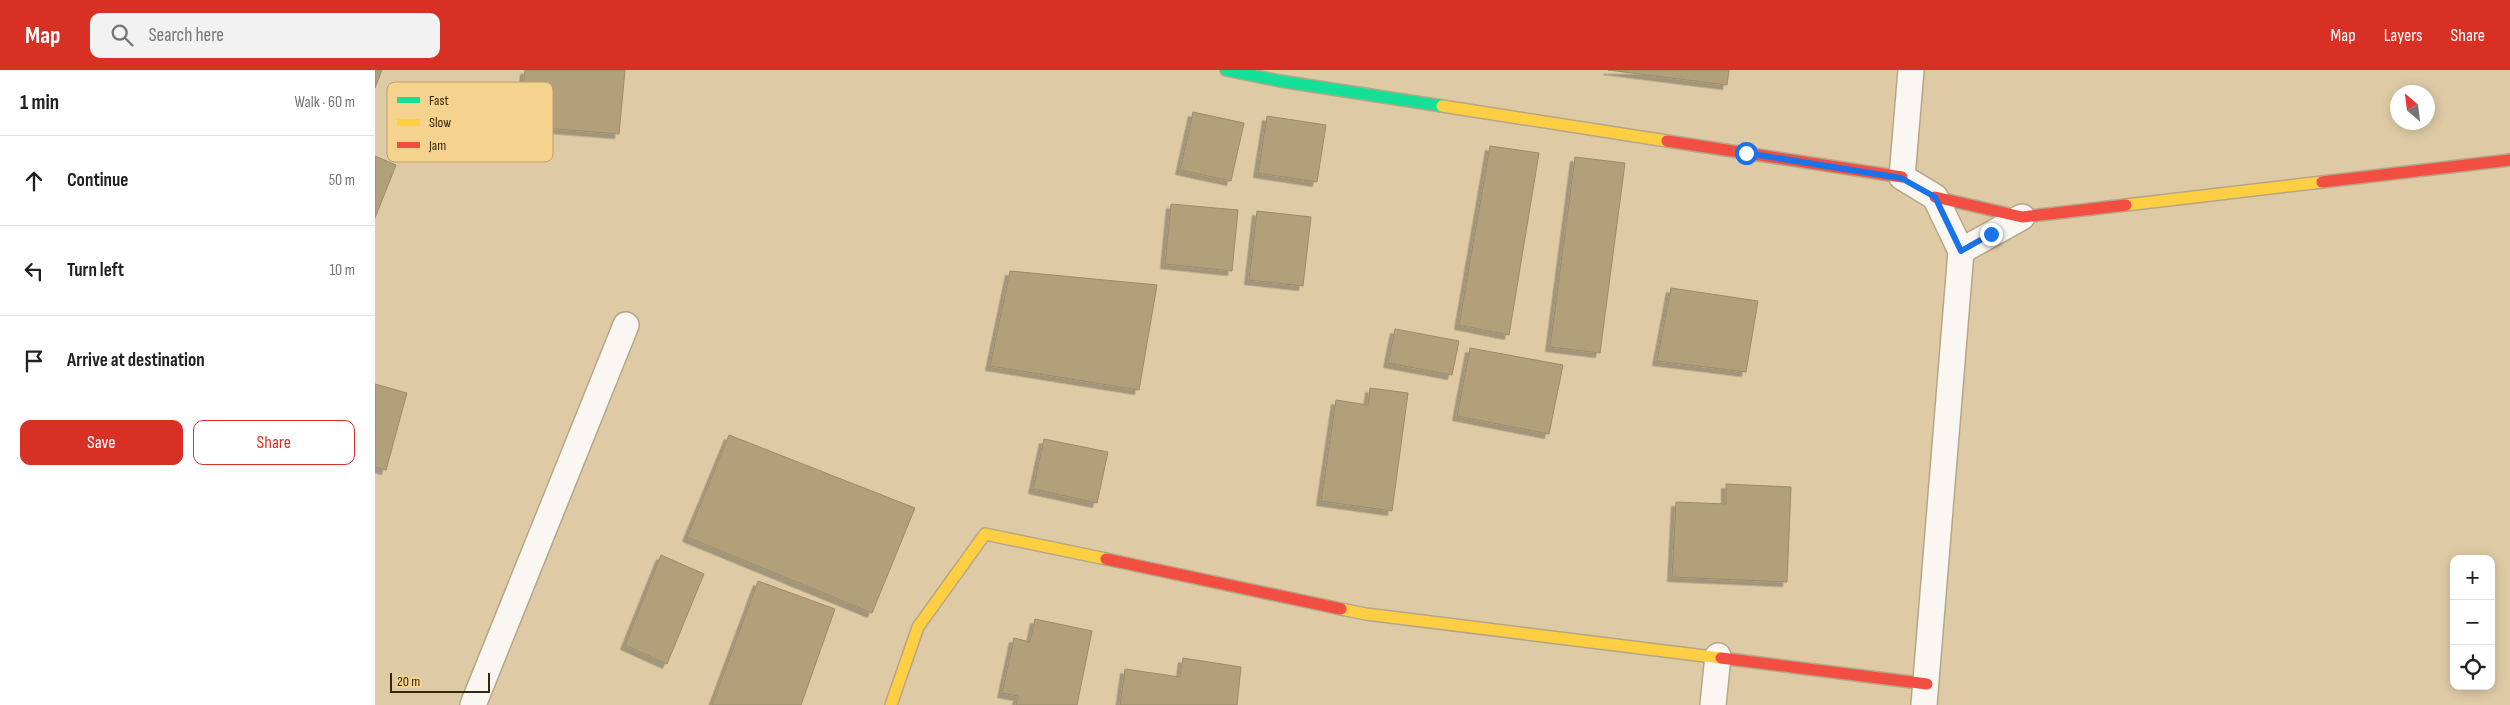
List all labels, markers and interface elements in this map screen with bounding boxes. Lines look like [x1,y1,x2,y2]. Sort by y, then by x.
search box [90,13,440,58]
text: Map [25,21,60,50]
icon: search [108,21,136,49]
text: Search here [148,24,224,47]
text: Map [2331,25,2356,46]
text: Layers [2384,25,2423,46]
text: Share [2451,25,2485,46]
legend [387,82,553,162]
north arrow [2390,85,2435,130]
text: 1 min [20,90,59,115]
text: Fast [429,92,449,109]
text: Walk · 60 m [295,93,355,112]
text: Slow [429,114,451,131]
text: Jam [428,137,446,154]
route start [1735,142,1758,165]
icon: ahead [20,167,48,195]
text: Continue [67,169,128,192]
text: 50 m [329,171,355,190]
route end [1980,223,2003,246]
icon: left [20,257,48,285]
text: Turn left [67,259,124,282]
text: 10 m [329,261,355,280]
icon: arrive [20,347,48,375]
text: Arrive at destination [67,349,205,372]
button: Save [20,420,183,465]
button: Share [193,420,355,465]
map controls [2450,555,2495,690]
button: + [2450,555,2495,600]
button: − [2450,600,2495,645]
button: locate [2450,645,2495,690]
scale bar [390,670,490,693]
text: 20 m [397,673,420,690]

